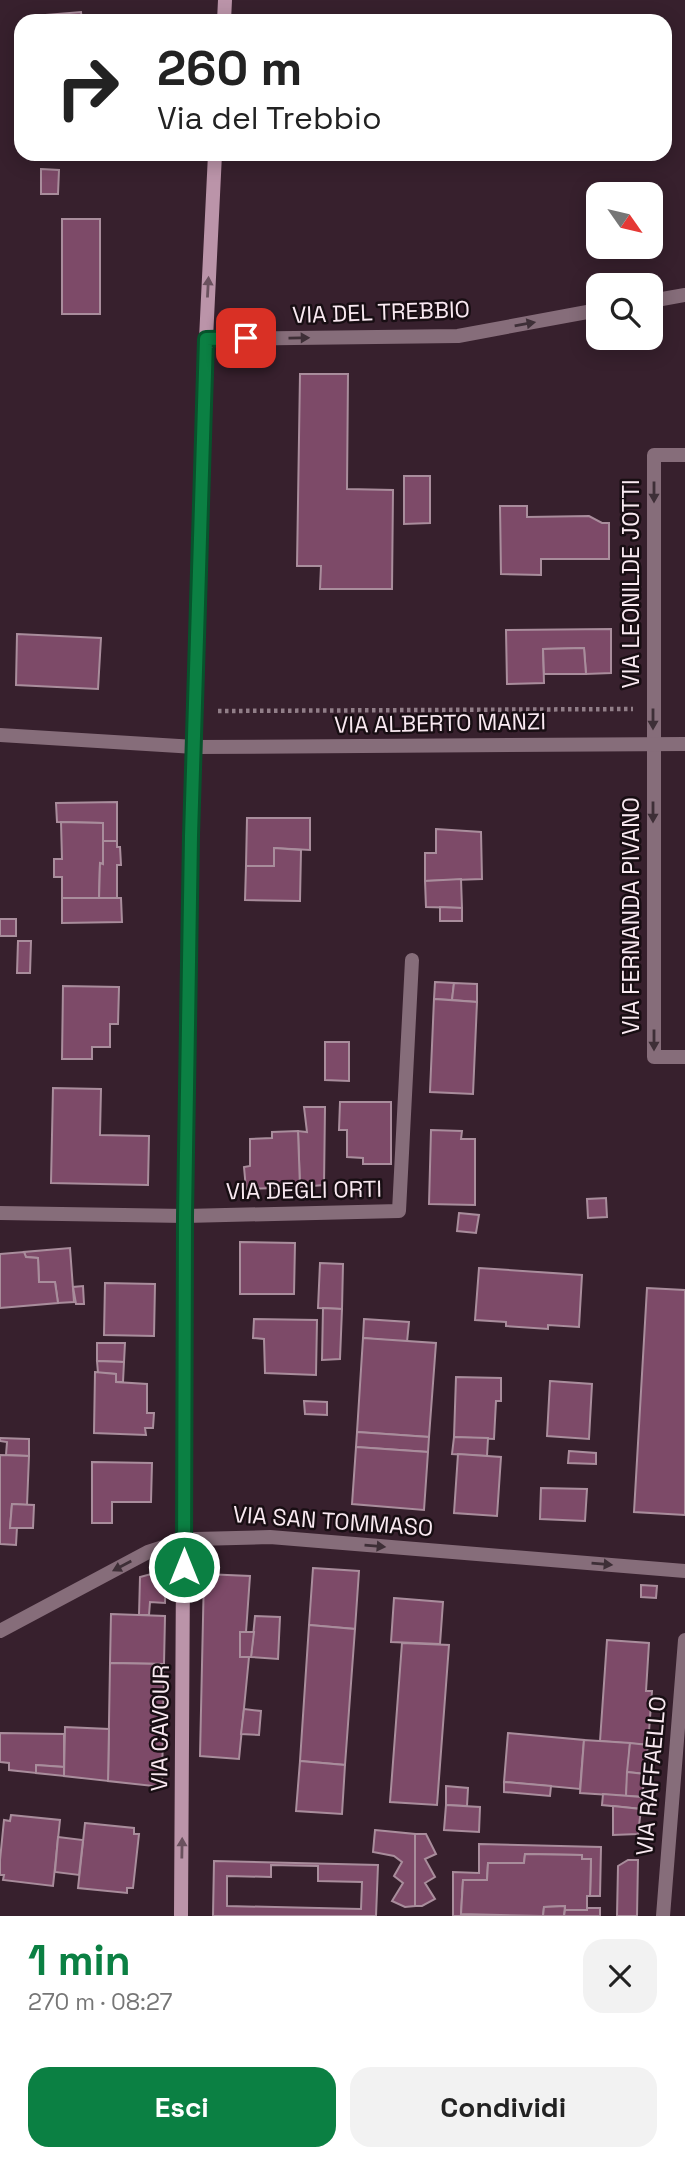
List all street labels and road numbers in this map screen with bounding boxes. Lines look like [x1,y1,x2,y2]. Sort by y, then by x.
street label: VIA DEL TREBBIO [292,294,470,330]
street label: VIA LEONILDE JOTTI [616,479,646,689]
street label: VIA ALBERTO MANZI [334,706,546,740]
street label: VIA FERNANDA PIVANO [616,797,646,1035]
street label: VIA DEGLI ORTI [226,1174,382,1206]
street label: VIA SAN TOMMASO [232,1499,434,1543]
street label: VIA CAVOUR [144,1664,176,1792]
street label: VIA RAFFAELLO [629,1695,673,1857]

